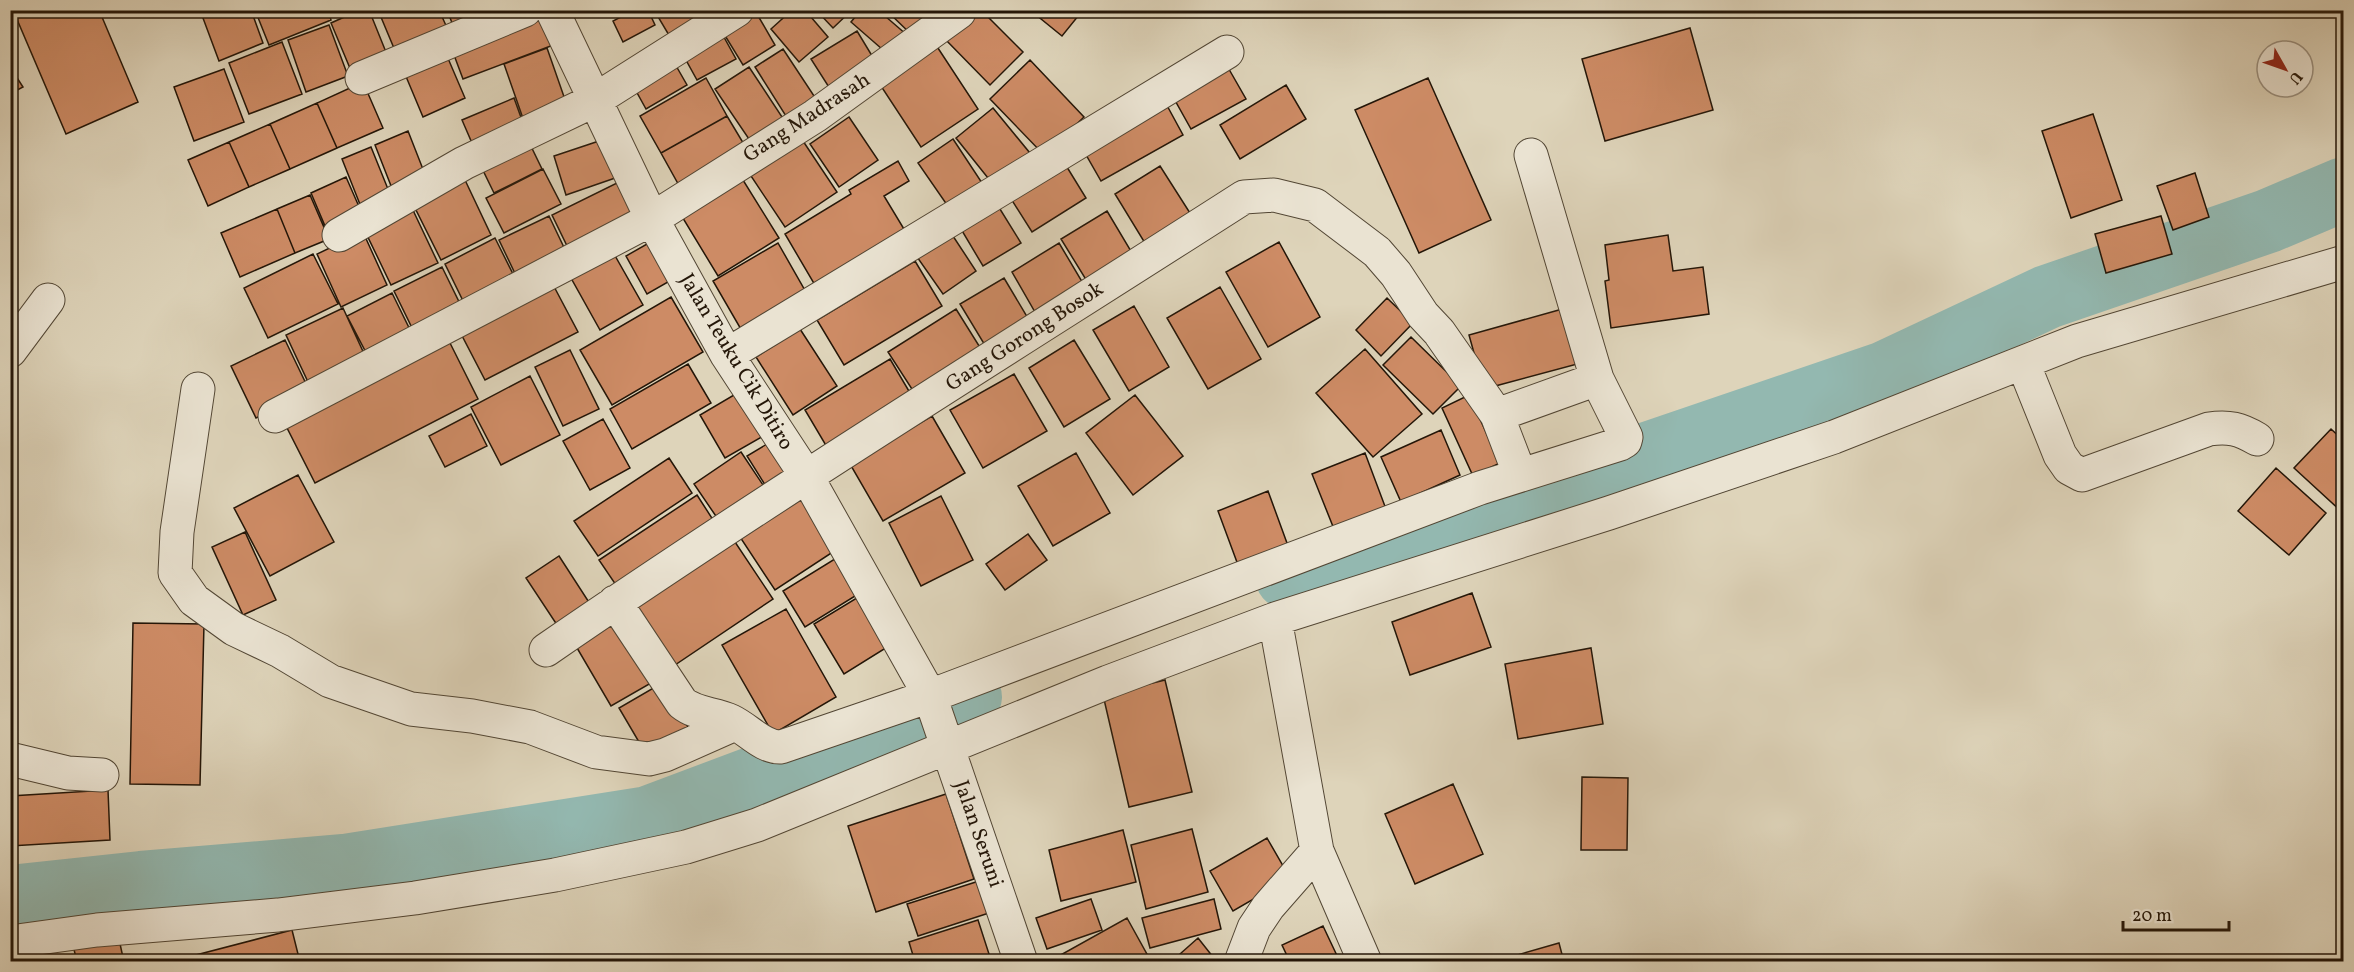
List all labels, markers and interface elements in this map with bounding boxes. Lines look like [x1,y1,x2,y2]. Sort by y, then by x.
north arrow [2255,39,2315,99]
street label: Gang Madrasah [738,66,876,170]
text: U [2283,66,2307,89]
street label: Jalan Teuku Cik Ditiro [672,268,800,456]
street label: Gang Gorong Bosok [940,275,1110,399]
street label: Jalan Seruni [946,776,1010,892]
scale bar [2123,894,2230,932]
text: 20 m [2132,904,2172,929]

